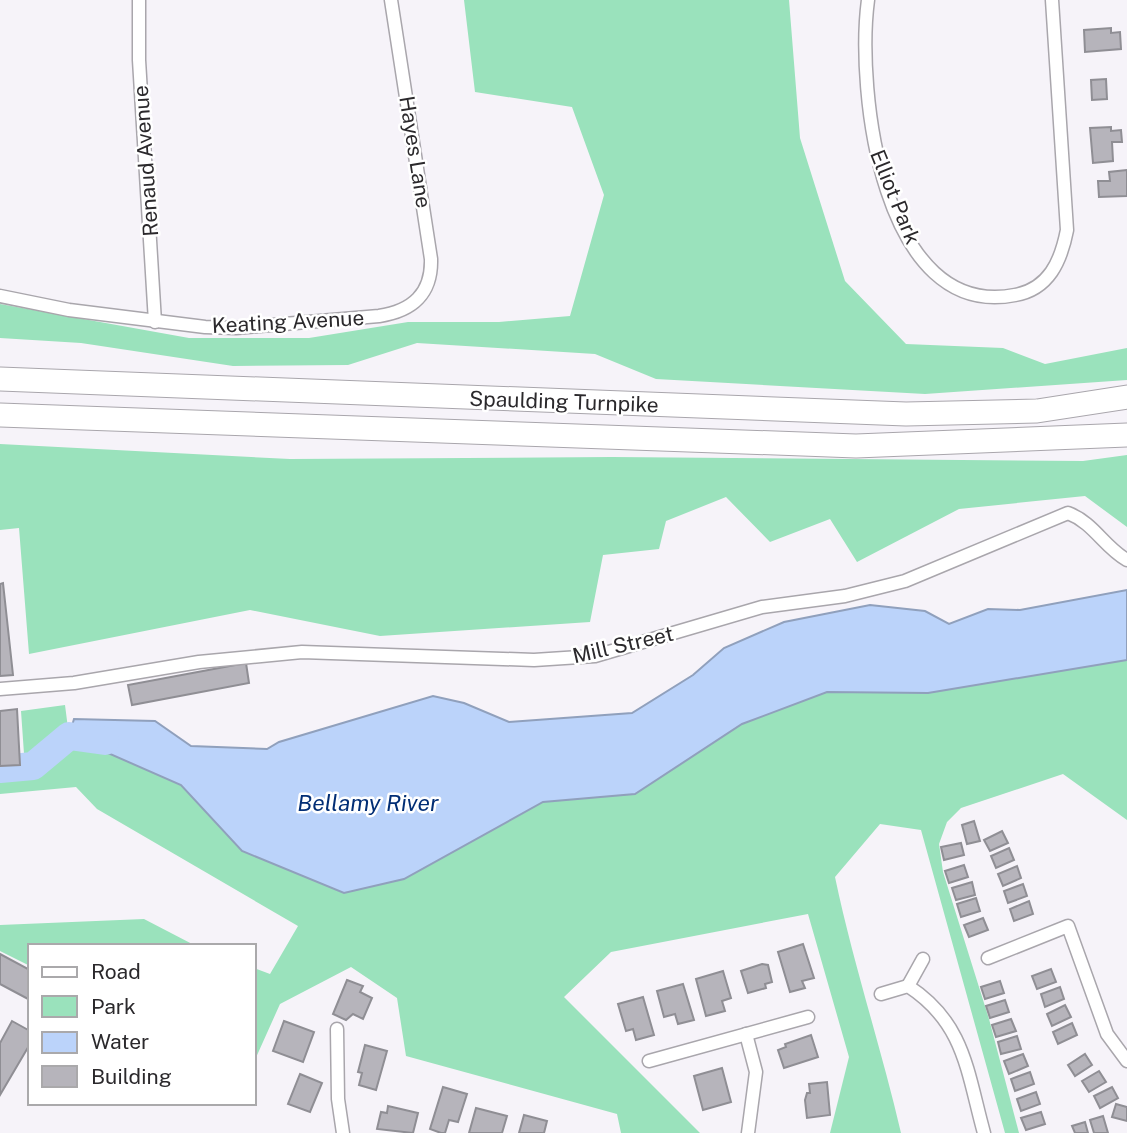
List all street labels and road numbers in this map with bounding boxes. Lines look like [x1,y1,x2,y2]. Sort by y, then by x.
street label: Renaud Avenue [128,85,163,237]
street label: Hayes Lane [394,94,437,210]
street label: Elliot Park [865,146,926,248]
street label: Keating Avenue [211,305,365,338]
street label: Spaulding Turnpike [469,386,659,417]
street label: Mill Street [570,621,676,668]

